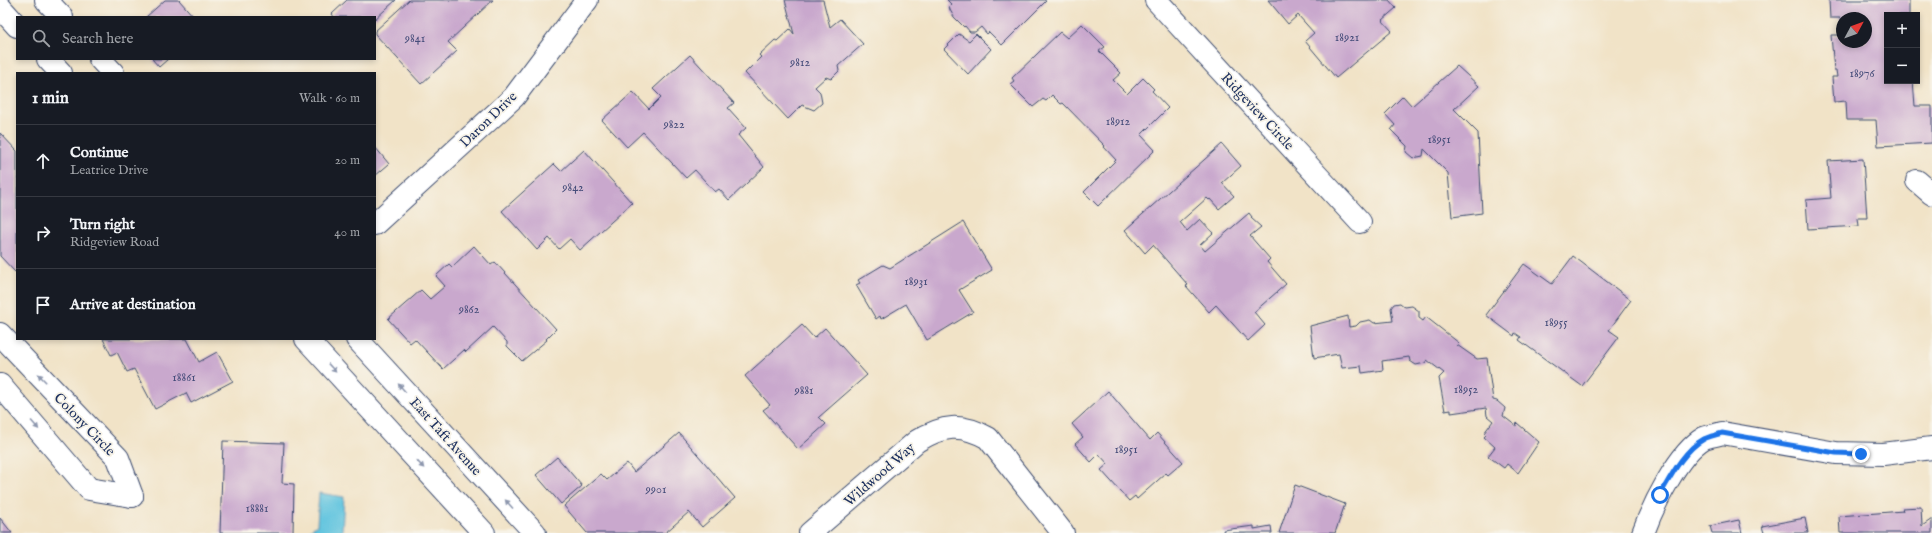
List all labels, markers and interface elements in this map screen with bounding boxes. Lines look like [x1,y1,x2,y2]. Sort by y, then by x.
north arrow [1836,12,1872,48]
map controls [1884,12,1920,84]
button: + [1884,12,1920,48]
search box [16,16,376,60]
icon: search [30,27,52,49]
text: Search here [62,29,133,48]
house number: 18921 [1335,30,1359,45]
house number: 9841 [404,31,425,46]
button: − [1884,48,1920,84]
house number: 9812 [789,55,810,70]
house number: 18976 [1849,66,1875,81]
street label: Ridgeview Circle [1217,69,1298,155]
street label: Daron Drive [456,87,522,152]
text: 1 min [32,88,69,109]
text: Walk · 60 m [299,90,360,107]
house number: 18912 [1106,114,1131,129]
house number: 9822 [662,117,685,132]
house number: 18951 [1427,132,1451,147]
text: Continue [70,143,128,162]
icon: ahead [32,150,54,172]
text: 20 m [335,152,360,169]
text: Leatrice Drive [70,162,148,179]
house number: 9842 [561,180,584,195]
text: Turn right [70,215,135,234]
icon: right [32,222,54,244]
text: 40 m [334,224,360,241]
text: Ridgeview Road [70,234,159,251]
house number: 18931 [904,274,928,289]
icon: arrive [32,294,54,316]
text: Arrive at destination [70,295,196,314]
house number: 9862 [458,302,480,317]
house number: 18955 [1544,315,1568,330]
one-way arrow [328,363,337,373]
house number: 18861 [172,370,196,385]
one-way arrow [37,373,47,383]
house number: 18952 [1454,382,1479,397]
one-way arrow [397,383,407,393]
house number: 9881 [793,383,814,398]
street label: Colony Circle [50,389,119,461]
street label: East Taft Avenue [405,394,486,480]
one-way arrow [31,419,40,430]
street label: Wildwood Way [840,439,919,510]
house number: 18951 [1114,442,1138,457]
route end [1852,445,1870,463]
one-way arrow [415,459,424,468]
house number: 9901 [645,482,666,497]
route start [1651,486,1669,504]
one-way arrow [504,499,514,509]
house number: 18881 [245,501,269,516]

